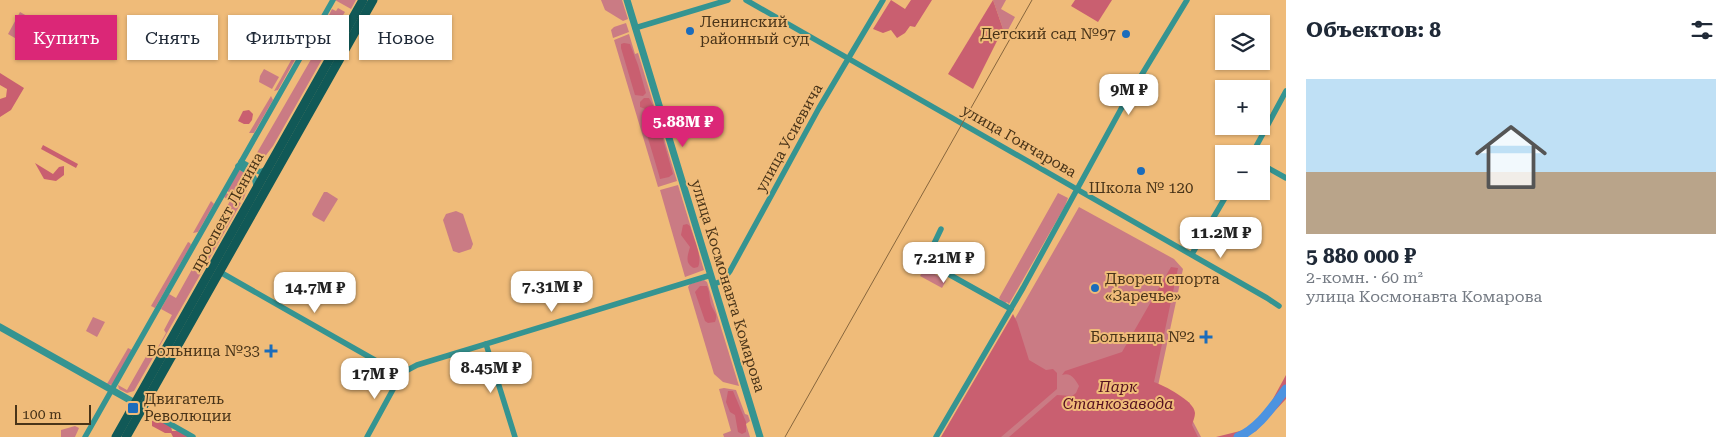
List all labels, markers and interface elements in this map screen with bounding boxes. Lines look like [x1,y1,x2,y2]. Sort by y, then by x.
place label: Ленинский районный суд [700,13,810,48]
chip: Купить [15,15,117,60]
chip: Снять [127,15,218,60]
chip: Фильтры [228,15,349,60]
chip: Новое [359,15,452,60]
map controls [1215,15,1270,200]
button: layers [1215,15,1270,70]
icon: filters [1688,16,1716,44]
text: Объектов: 8 [1306,18,1441,42]
marker: Ленинский районный суд [684,25,696,37]
place label: Детский сад №97 [980,25,1116,43]
marker: Детский сад №97 [1120,28,1132,40]
pin: 9M ₽ [1099,74,1159,116]
text: 9M ₽ [1110,80,1148,99]
button: + [1215,80,1270,135]
street label: улица Усиевича [752,81,826,195]
street label: улица Гончарова [958,101,1080,181]
pin: 5.88M ₽ [637,106,729,148]
text: 5.88M ₽ [653,112,713,131]
icon: home [1466,112,1556,202]
button: − [1215,145,1270,200]
street label: проспект Ленина [187,149,267,275]
marker: Школа № 120 [1135,165,1147,177]
street label: улица Космонавта Комарова [687,177,769,395]
place label: Школа № 120 [1089,179,1193,197]
pin: 11.2M ₽ [1175,216,1267,259]
text: 11.2M ₽ [1191,223,1251,242]
pin: 7.21M ₽ [898,242,990,284]
text: 5 880 000 ₽ [1306,244,1416,268]
text: 7.21M ₽ [914,248,974,267]
text: 2-комн. · 60 m² [1306,268,1423,287]
pin: 7.31M ₽ [506,270,598,313]
place label: Дворец спорта «Заречье» [1105,270,1220,305]
pin: 14.7M ₽ [269,272,361,314]
text: 7.31M ₽ [522,277,582,296]
text: 14.7M ₽ [285,278,345,297]
marker: Дворец спорта «Заречье» [1089,282,1101,294]
text: улица Космонавта Комарова [1306,287,1542,306]
place label: Больница №2 [1090,328,1195,346]
marker: Больница №2 [1199,330,1213,344]
place label: Больница №33 [147,342,260,360]
marker: Больница №33 [264,344,278,358]
pin: 8.45M ₽ [445,352,537,394]
pin: 17M ₽ [340,358,410,400]
text: 8.45M ₽ [461,358,521,377]
text: 17M ₽ [352,364,398,383]
park label: Парк Станкозавода [1063,378,1173,413]
place label: Двигатель Революции [144,390,232,425]
marker: Двигатель Революции [126,401,140,415]
scale bar [15,402,91,425]
text: 100 m [22,406,62,422]

